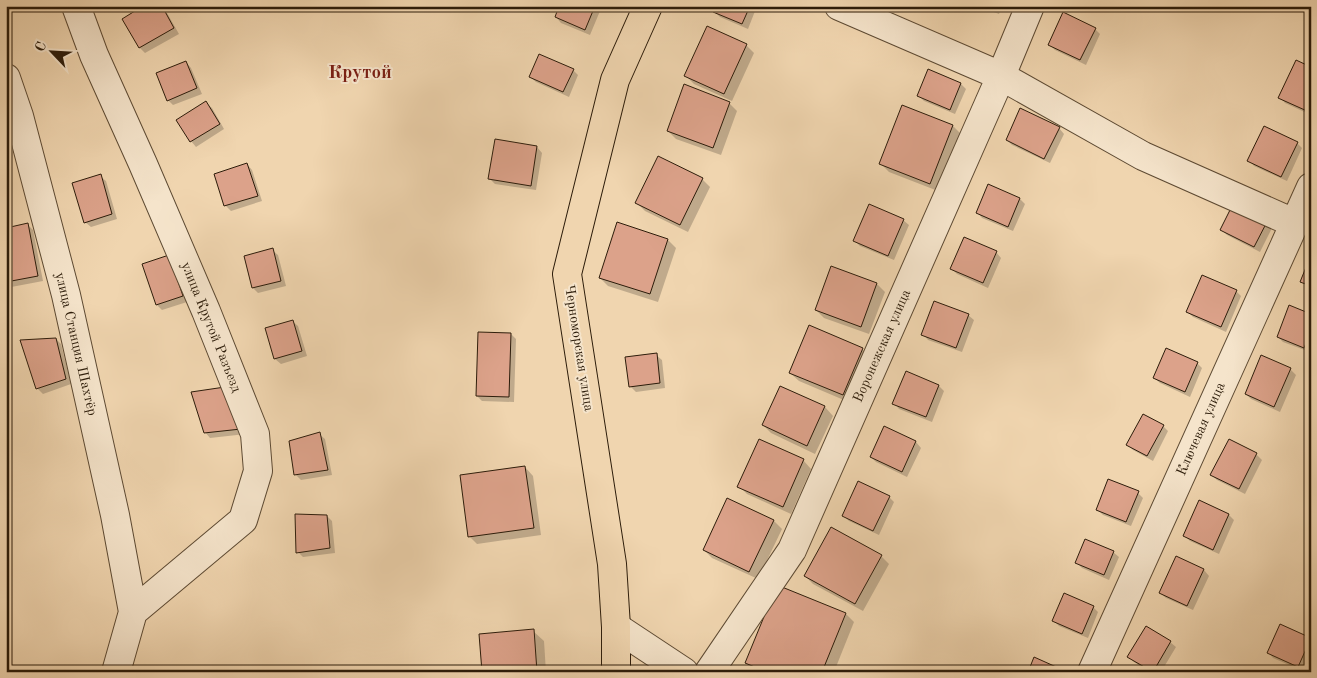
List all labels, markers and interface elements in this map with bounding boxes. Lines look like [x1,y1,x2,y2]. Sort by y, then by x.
north arrow [28,28,78,78]
text: С [33,40,49,54]
district label: Крутой [328,64,392,83]
street label: улица Крутой Разъезд [178,260,244,394]
street label: улица Станция Шахтёр [53,271,99,417]
street label: Черноморская улица [562,284,596,412]
street label: Воронежская улица [851,287,913,405]
street label: Ключевая улица [1174,380,1228,478]

